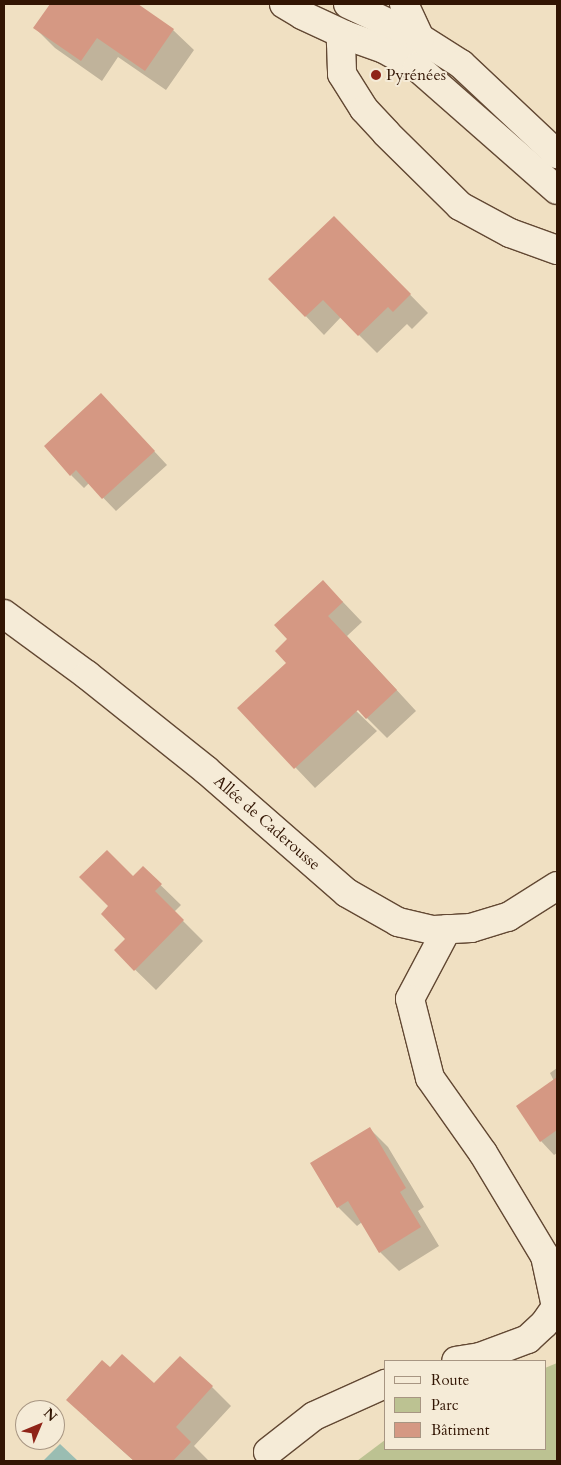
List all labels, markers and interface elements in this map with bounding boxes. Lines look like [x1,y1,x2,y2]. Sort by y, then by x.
place label: Pyrénées [386,65,446,85]
marker: Pyrénées [370,69,382,81]
street label: Allée de Caderousse [210,772,324,874]
legend [384,1360,546,1450]
text: Route [431,1370,469,1390]
text: Parc [431,1395,459,1415]
north arrow [15,1400,65,1450]
text: N [39,1404,61,1426]
text: Bâtiment [431,1420,489,1440]

